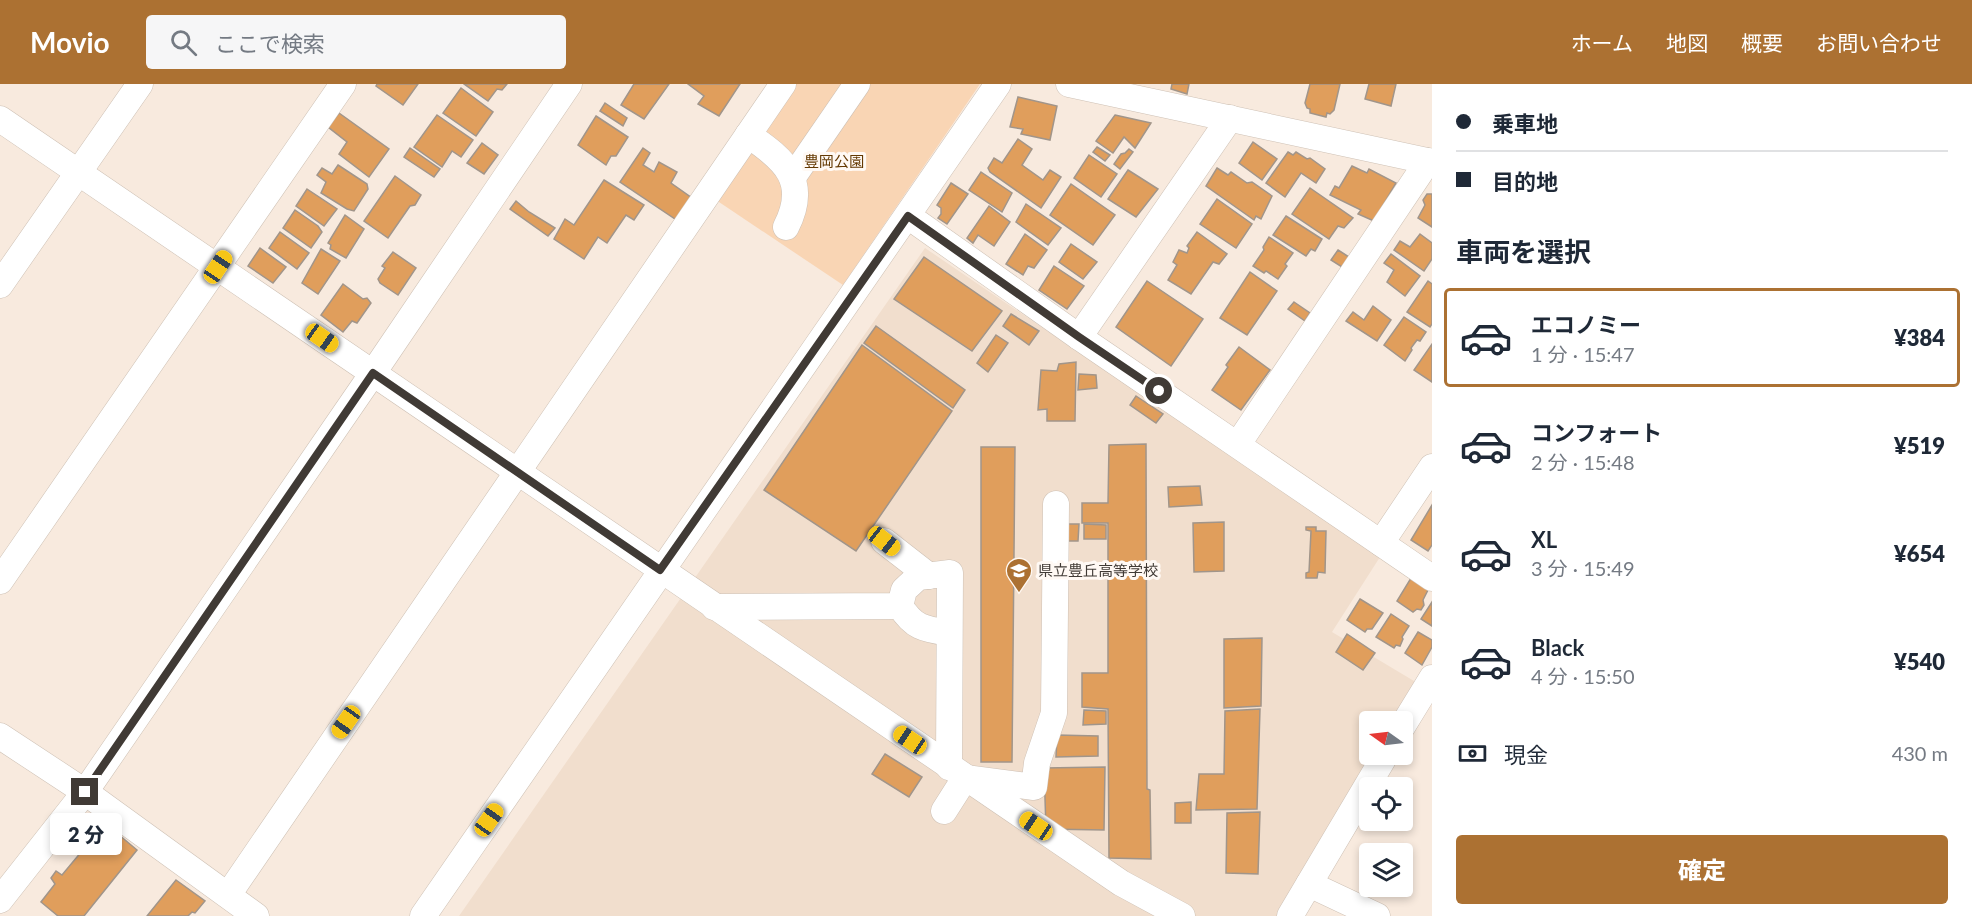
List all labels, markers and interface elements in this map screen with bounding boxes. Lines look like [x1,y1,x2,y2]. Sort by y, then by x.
search box [146,15,566,69]
text: Movio [30,25,110,59]
icon: search [167,26,200,59]
text: ここで検索 [215,30,325,57]
text: ホーム [1571,30,1633,55]
text: 地図 [1666,30,1708,55]
text: 概要 [1741,30,1783,55]
text: お問い合わせ [1816,30,1942,55]
text: 乗車地 [1492,110,1558,137]
park label: 豊岡公園 [804,152,864,170]
text: 目的地 [1492,168,1558,195]
text: 車両を選択 [1456,235,1591,268]
car [200,247,236,287]
icon: car [1459,311,1513,365]
text: エコノミー [1531,311,1641,338]
car [302,320,342,356]
text: ¥384 [1894,324,1945,351]
text: 1 分 · 15:47 [1531,342,1635,366]
route start [1145,377,1172,404]
icon: car [1459,419,1513,473]
text: コンフォート [1531,419,1662,446]
text: ¥519 [1894,432,1945,459]
text: 2 分 · 15:48 [1531,450,1635,474]
car [864,523,904,559]
text: XL [1531,526,1557,553]
icon: car [1459,527,1513,581]
text: ¥654 [1894,540,1945,567]
school or university icon: 県立豊丘高等学校 [1004,556,1034,594]
text: 3 分 · 15:49 [1531,556,1635,580]
place label: 県立豊丘高等学校 [1038,561,1158,579]
text: Black [1531,634,1584,661]
icon: car [1459,635,1513,689]
text: ¥540 [1894,648,1945,675]
text: 4 分 · 15:50 [1531,664,1635,688]
car [328,702,364,742]
north arrow [1359,711,1413,765]
map controls [1359,711,1413,897]
car [890,722,930,758]
icon: cash [1456,737,1489,770]
text: 現金 [1504,741,1548,768]
text: 430 m [1892,741,1948,765]
button: locate [1359,777,1413,831]
route end [71,778,98,805]
car [471,800,507,840]
car [1016,808,1056,844]
callout: 2 分 [49,813,121,855]
text: 2 分 [68,822,104,846]
button: 確定 [1456,835,1948,904]
button: layers [1359,843,1413,897]

